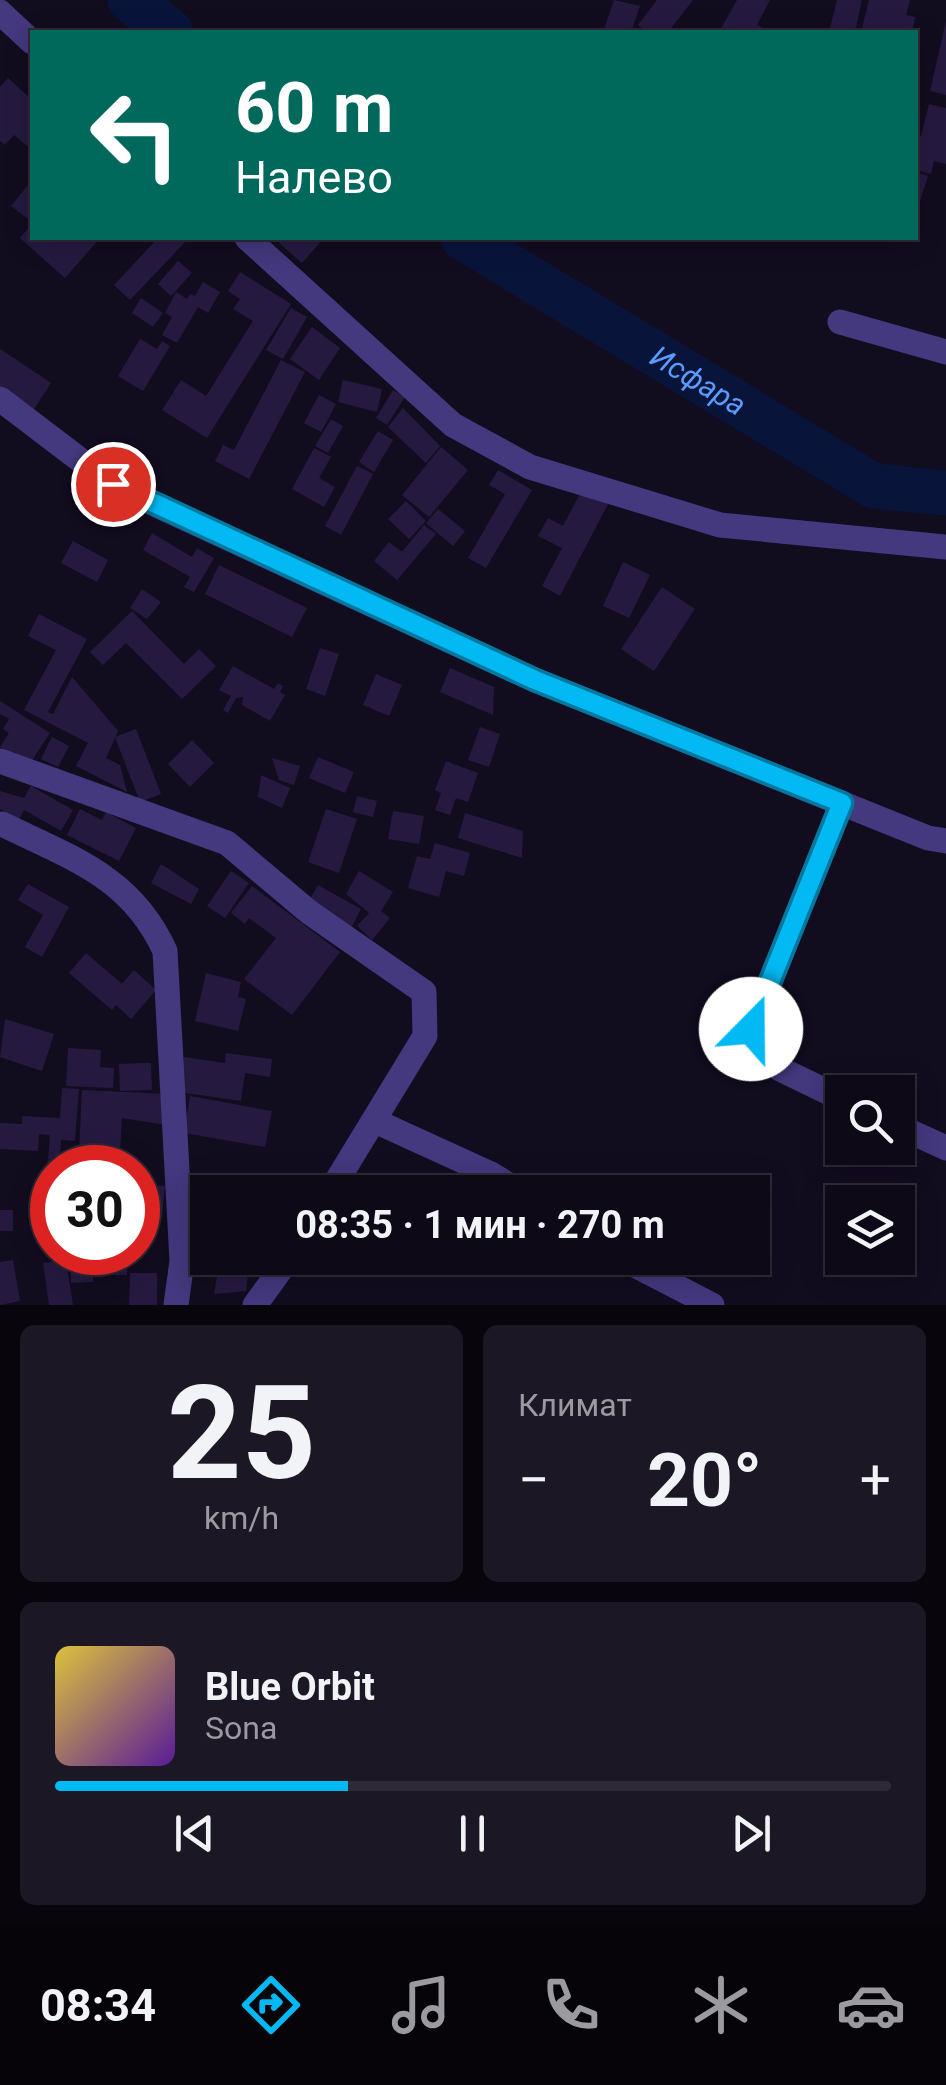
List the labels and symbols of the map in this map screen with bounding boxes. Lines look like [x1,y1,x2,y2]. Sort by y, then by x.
water label: Исфара [644,338,753,422]
pin [71,442,156,527]
position arrow [699,977,803,1081]
speed limit sign: 30 [30,1145,160,1275]

